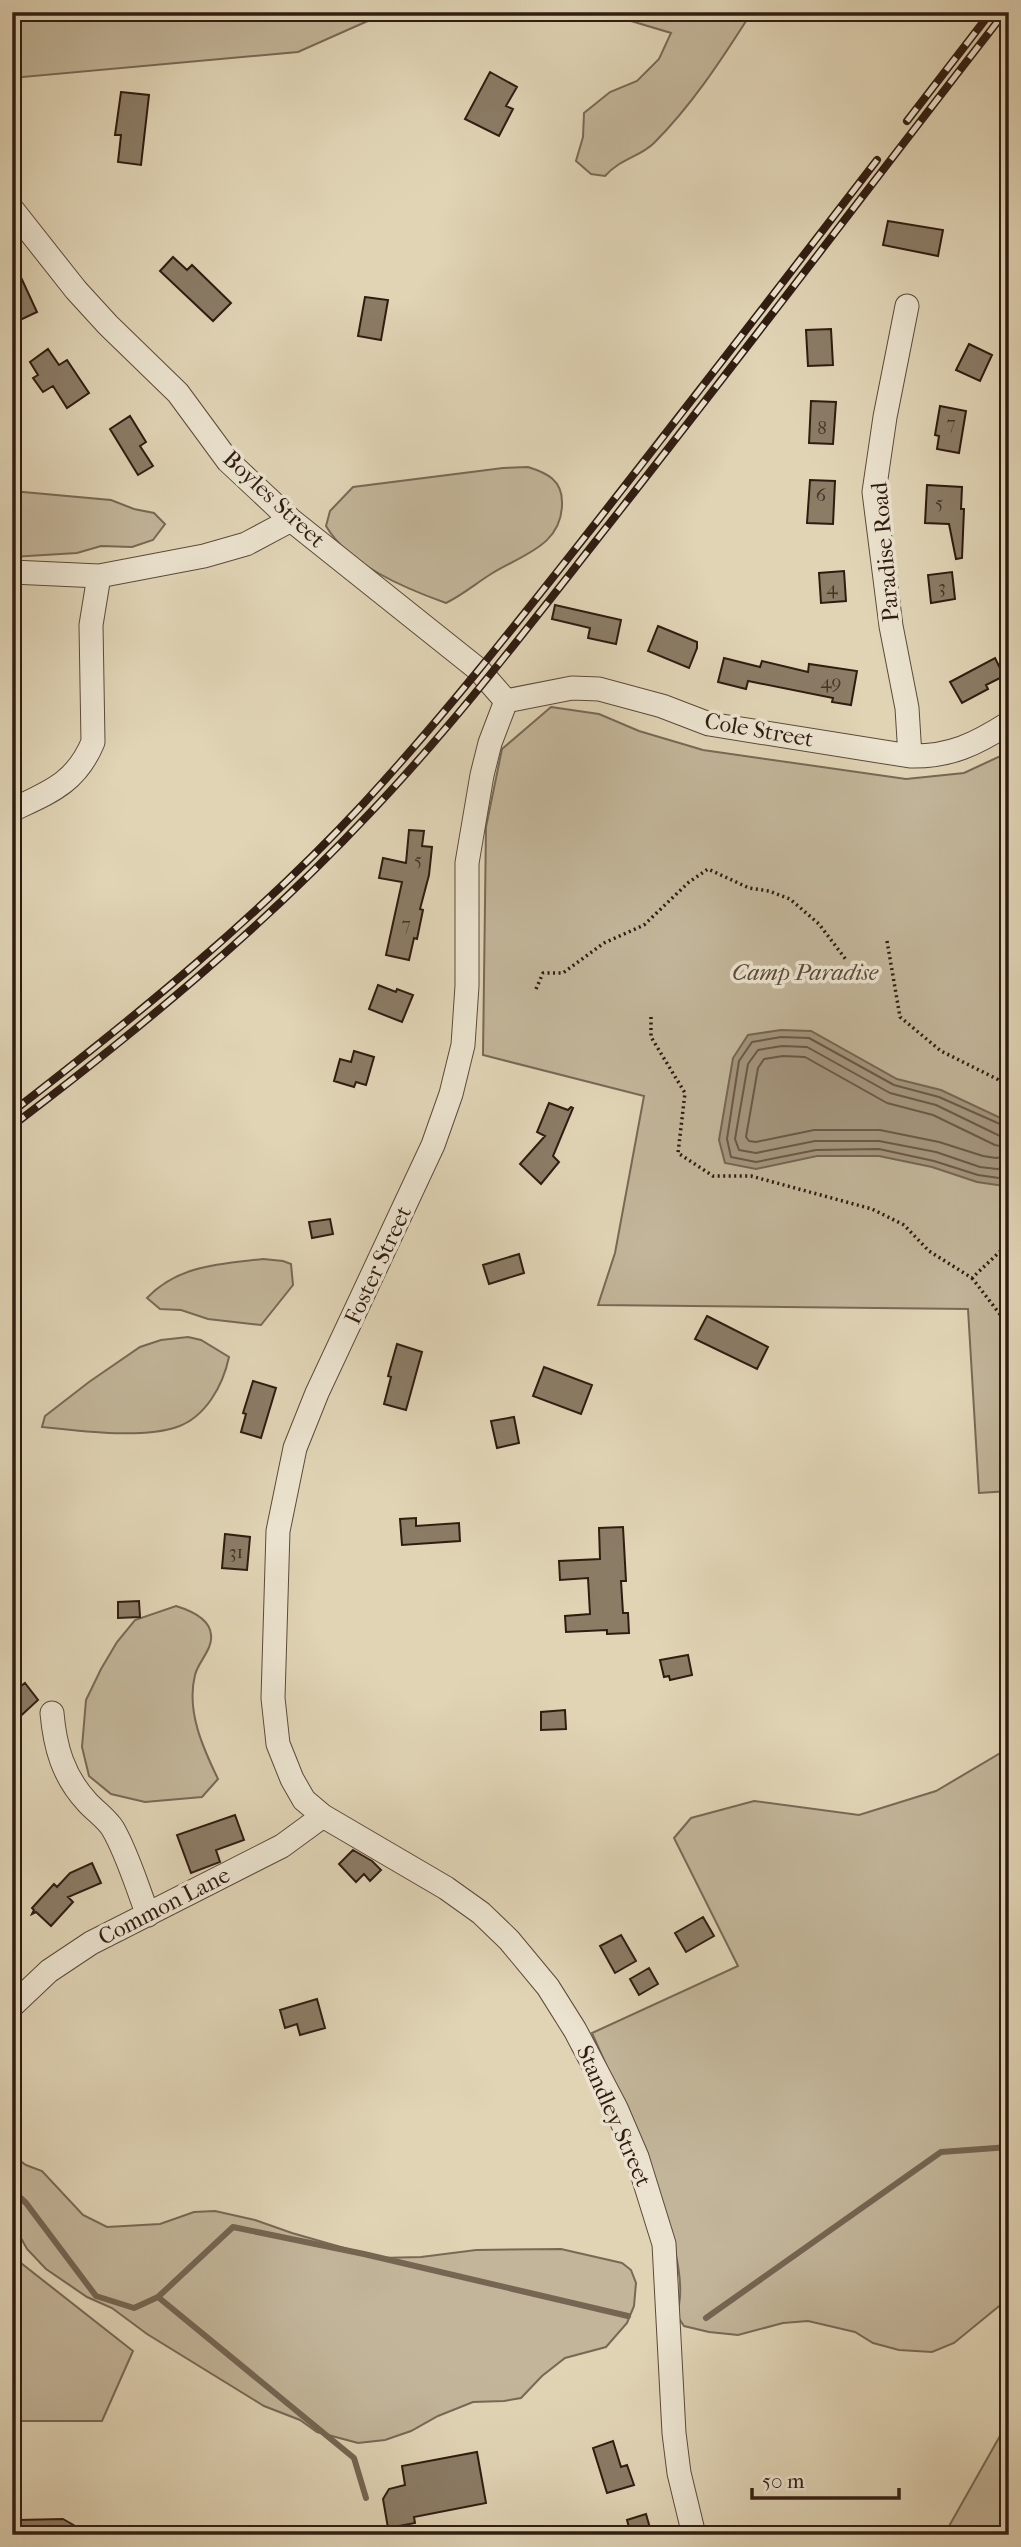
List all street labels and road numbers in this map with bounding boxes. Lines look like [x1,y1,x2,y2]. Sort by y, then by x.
street label: Boyles Street [217,445,331,553]
street label: Paradise Road [865,481,905,623]
street label: Cole Street [702,707,816,753]
street label: Foster Street [339,1202,417,1328]
street label: Common Lane [94,1861,234,1951]
street label: Standley Street [571,2041,657,2191]

